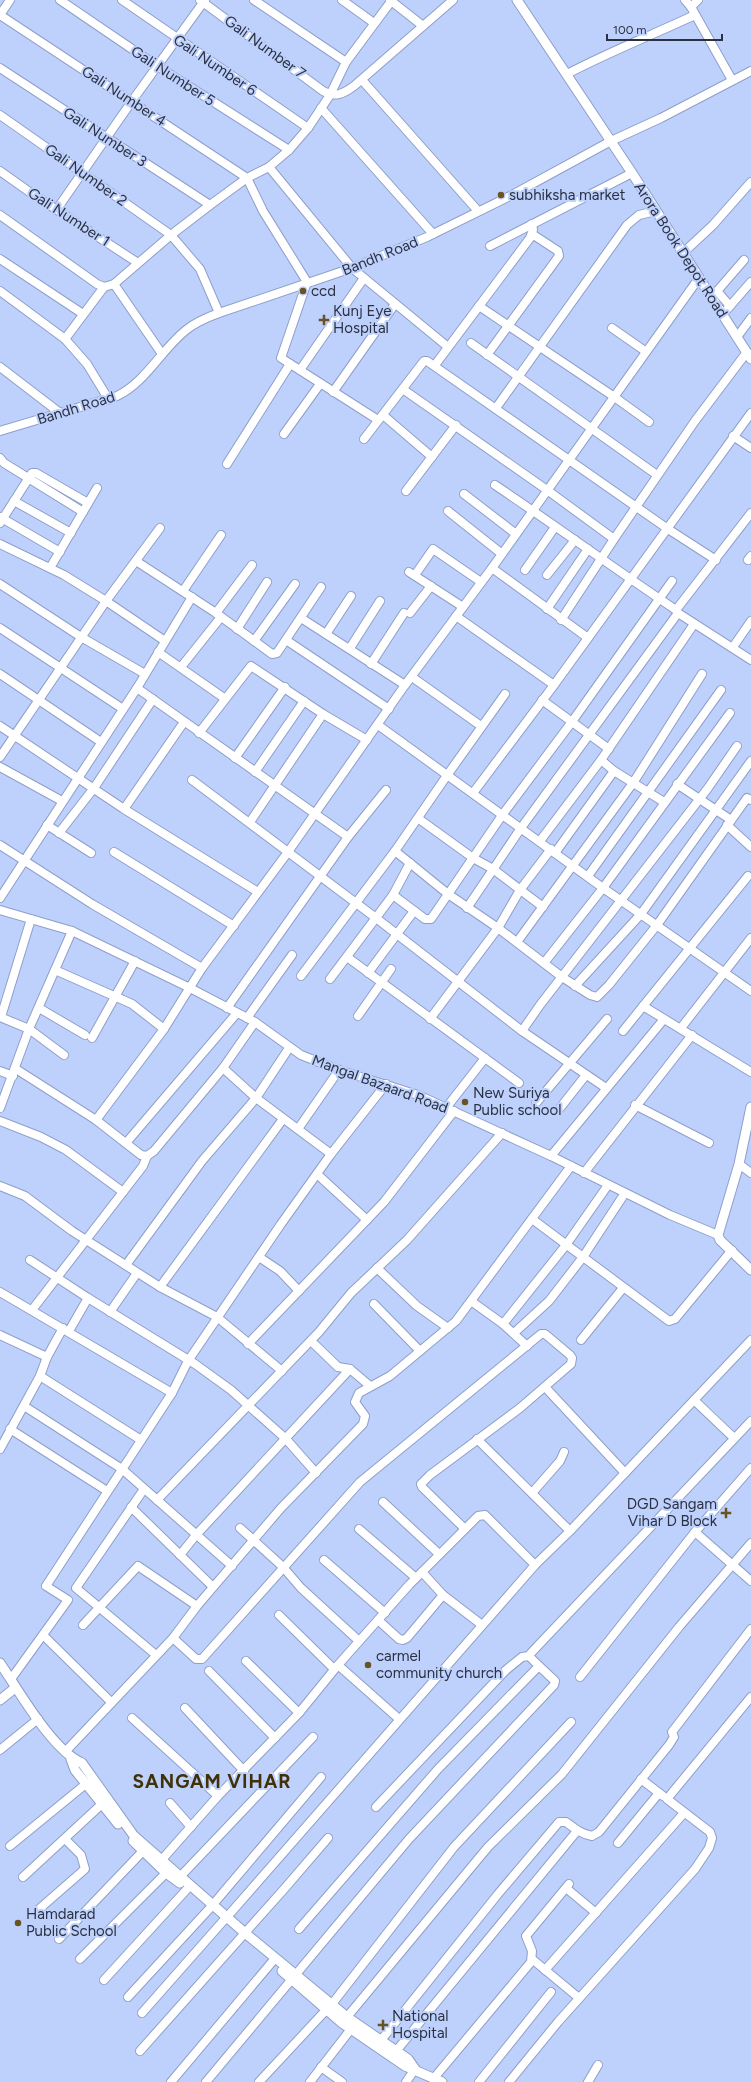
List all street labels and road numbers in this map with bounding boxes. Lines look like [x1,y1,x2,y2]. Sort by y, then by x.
street label: Gali Number 7 [221,11,309,83]
street label: Gali Number 6 [170,31,260,100]
street label: Gali Number 5 [128,42,218,110]
street label: Gali Number 4 [78,62,170,130]
street label: Gali Number 3 [60,103,150,171]
street label: Gali Number 2 [41,140,131,210]
street label: Arora Book Depot Road [630,179,732,321]
street label: Gali Number 1 [25,184,113,250]
street label: Bandh Road [339,233,421,279]
street label: Bandh Road [35,388,117,428]
street label: Mangal Bazaard Road [309,1051,451,1117]

